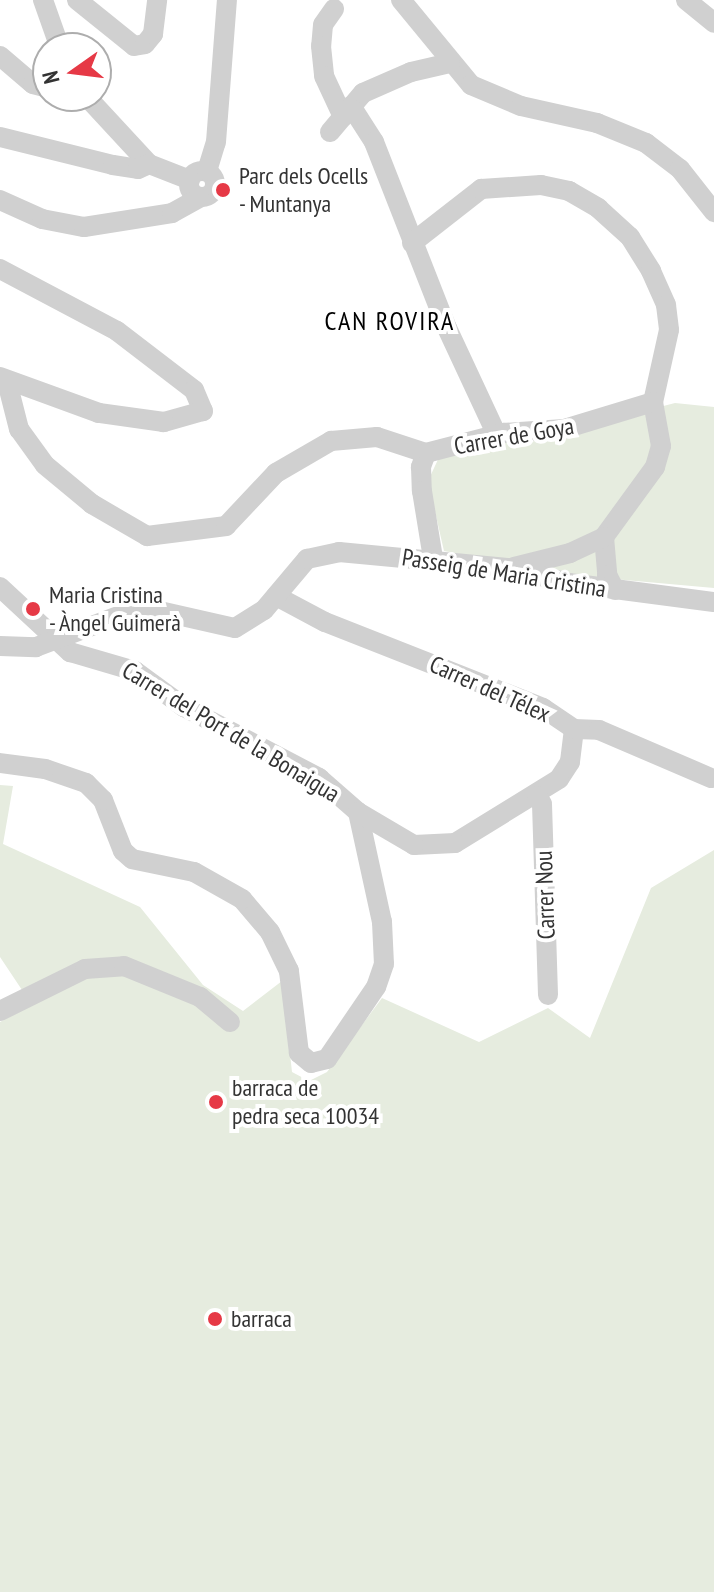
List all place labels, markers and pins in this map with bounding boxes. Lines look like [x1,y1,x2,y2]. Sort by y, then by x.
place label: Parc dels Ocells - Muntanya [239,162,369,218]
marker: Parc dels Ocells - Muntanya [214,181,232,199]
place label: Maria Cristina - Àngel Guimerà [49,581,183,637]
marker: Maria Cristina - Àngel Guimerà [24,600,42,618]
place label: barraca de pedra seca 10034 [232,1074,379,1130]
marker: barraca de pedra seca 10034 [207,1093,225,1111]
place label: barraca [231,1305,292,1333]
marker: barraca [206,1310,224,1328]

